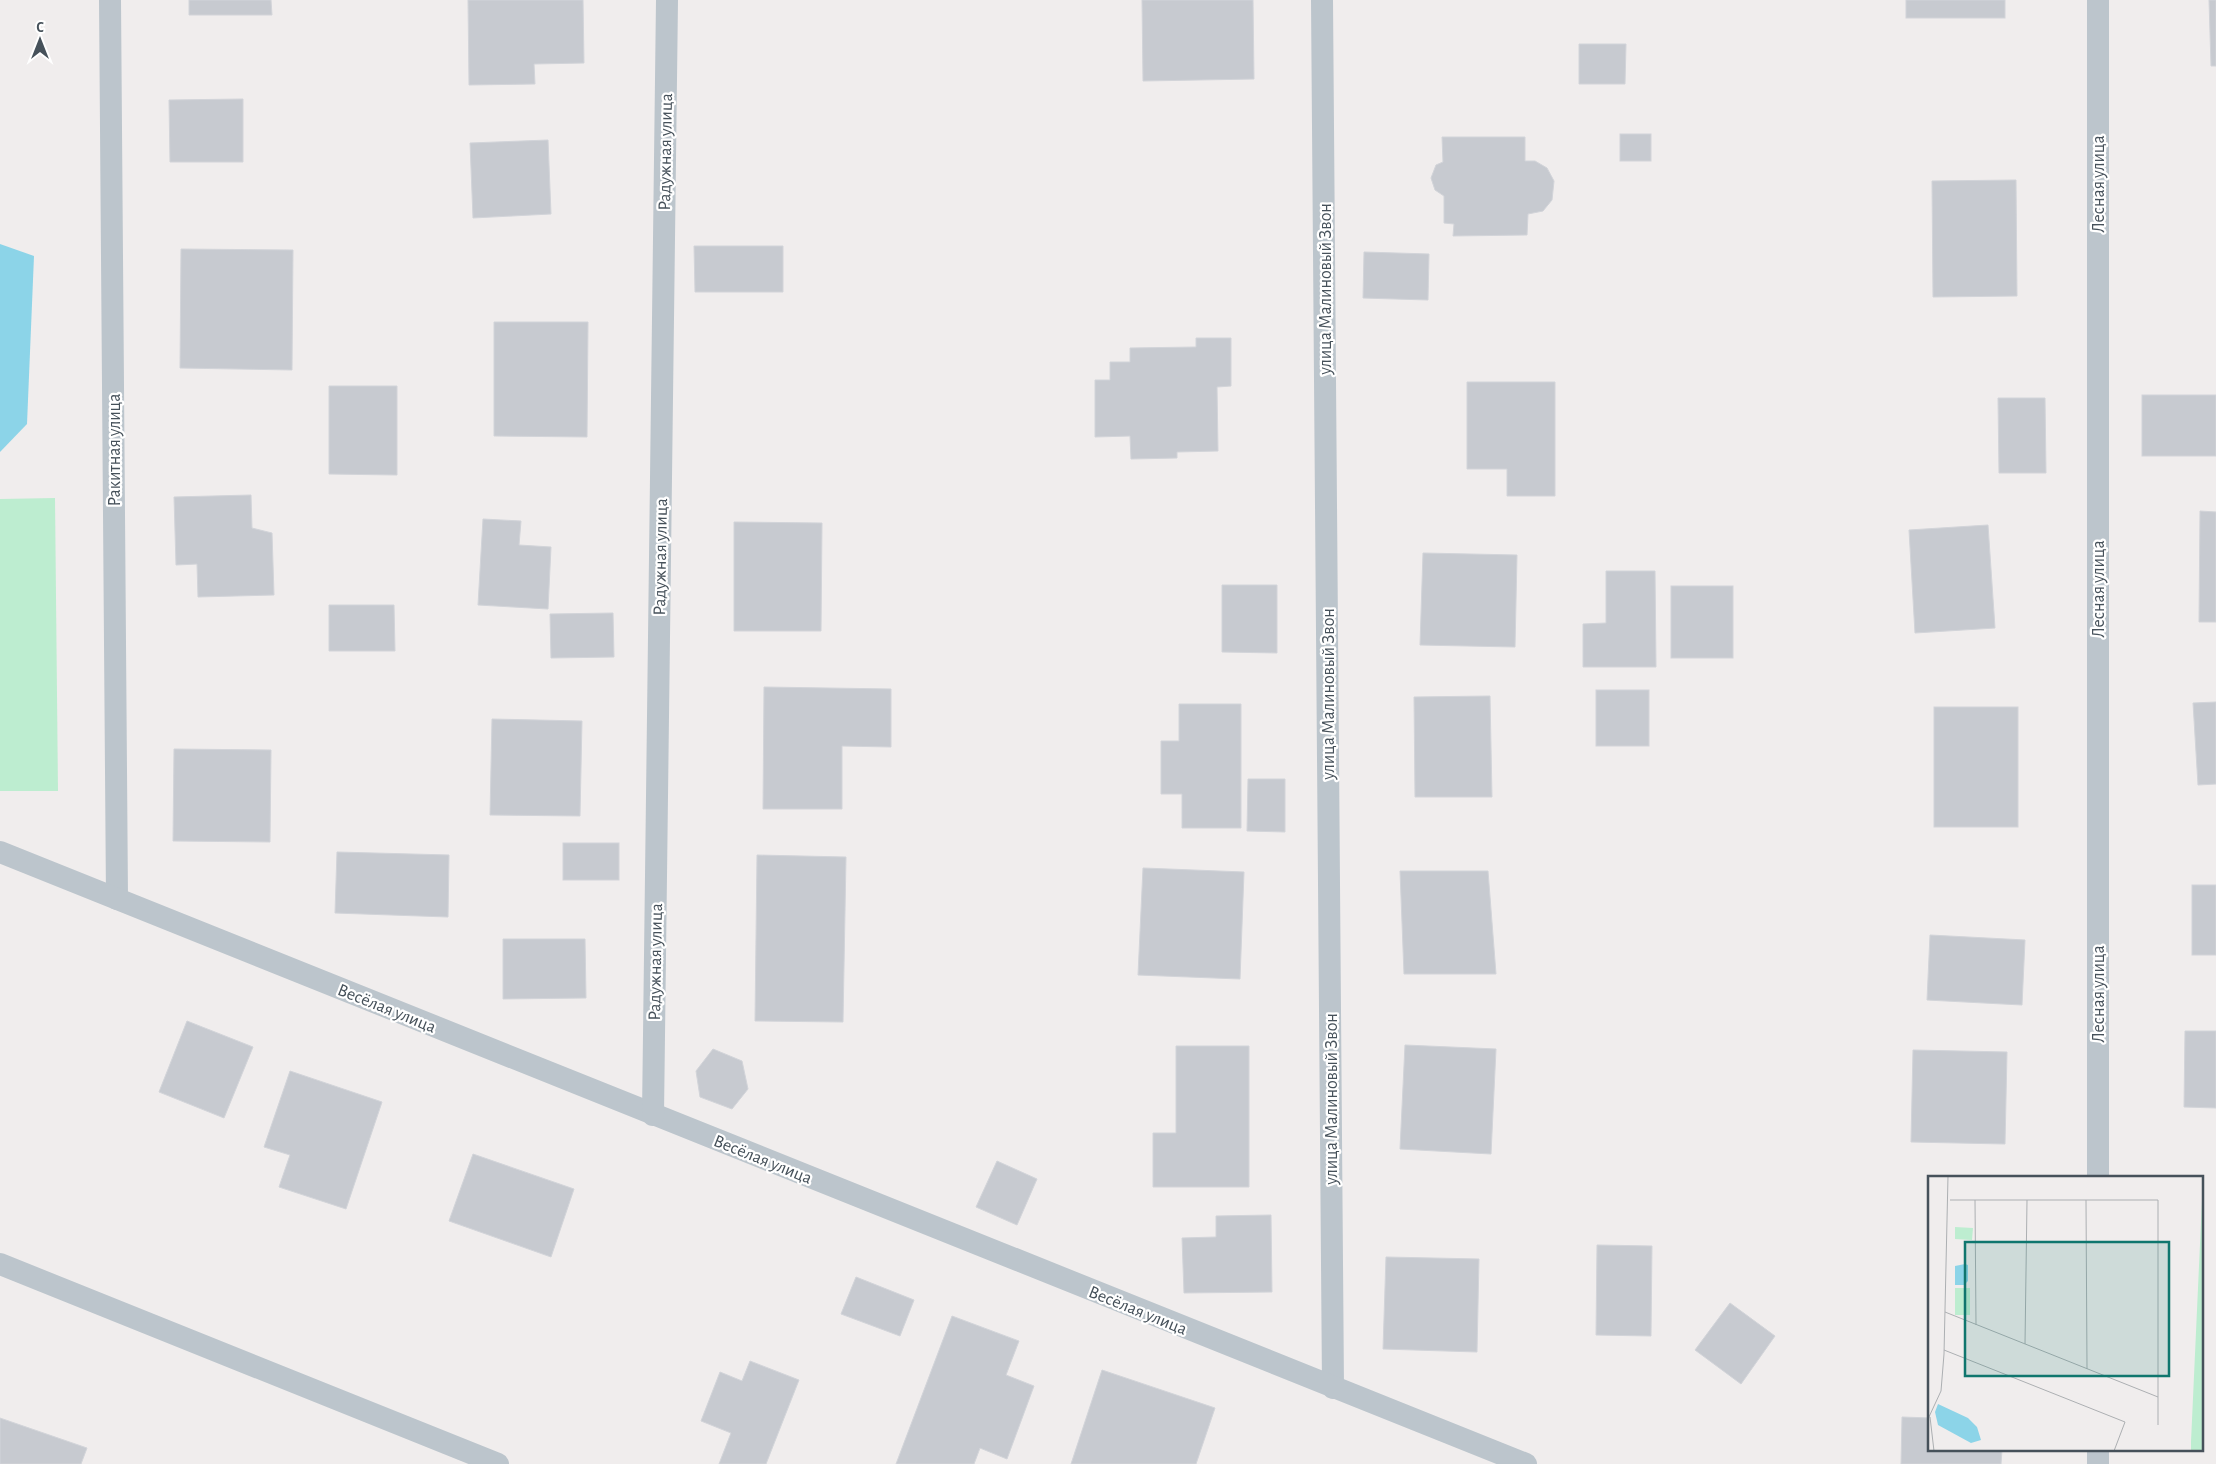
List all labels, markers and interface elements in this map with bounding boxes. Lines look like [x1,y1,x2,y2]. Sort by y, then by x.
north arrow [15,15,65,65]
text: С [36,21,44,35]
street label: Радужная улица [656,93,676,211]
street label: Лесная улица [2090,135,2108,233]
street label: улица Малиновый Звон [1317,203,1335,376]
street label: Ракитная улица [106,393,124,507]
street label: Радужная улица [651,498,671,616]
street label: Лесная улица [2090,540,2108,638]
street label: улица Малиновый Звон [1320,608,1338,781]
street label: Радужная улица [646,903,666,1021]
street label: Лесная улица [2090,945,2108,1043]
street label: Весёлая улица [335,981,438,1037]
street label: улица Малиновый Звон [1323,1013,1341,1186]
street label: Весёлая улица [711,1132,814,1188]
inset map [1928,1176,2204,1452]
street label: Весёлая улица [1086,1283,1189,1339]

